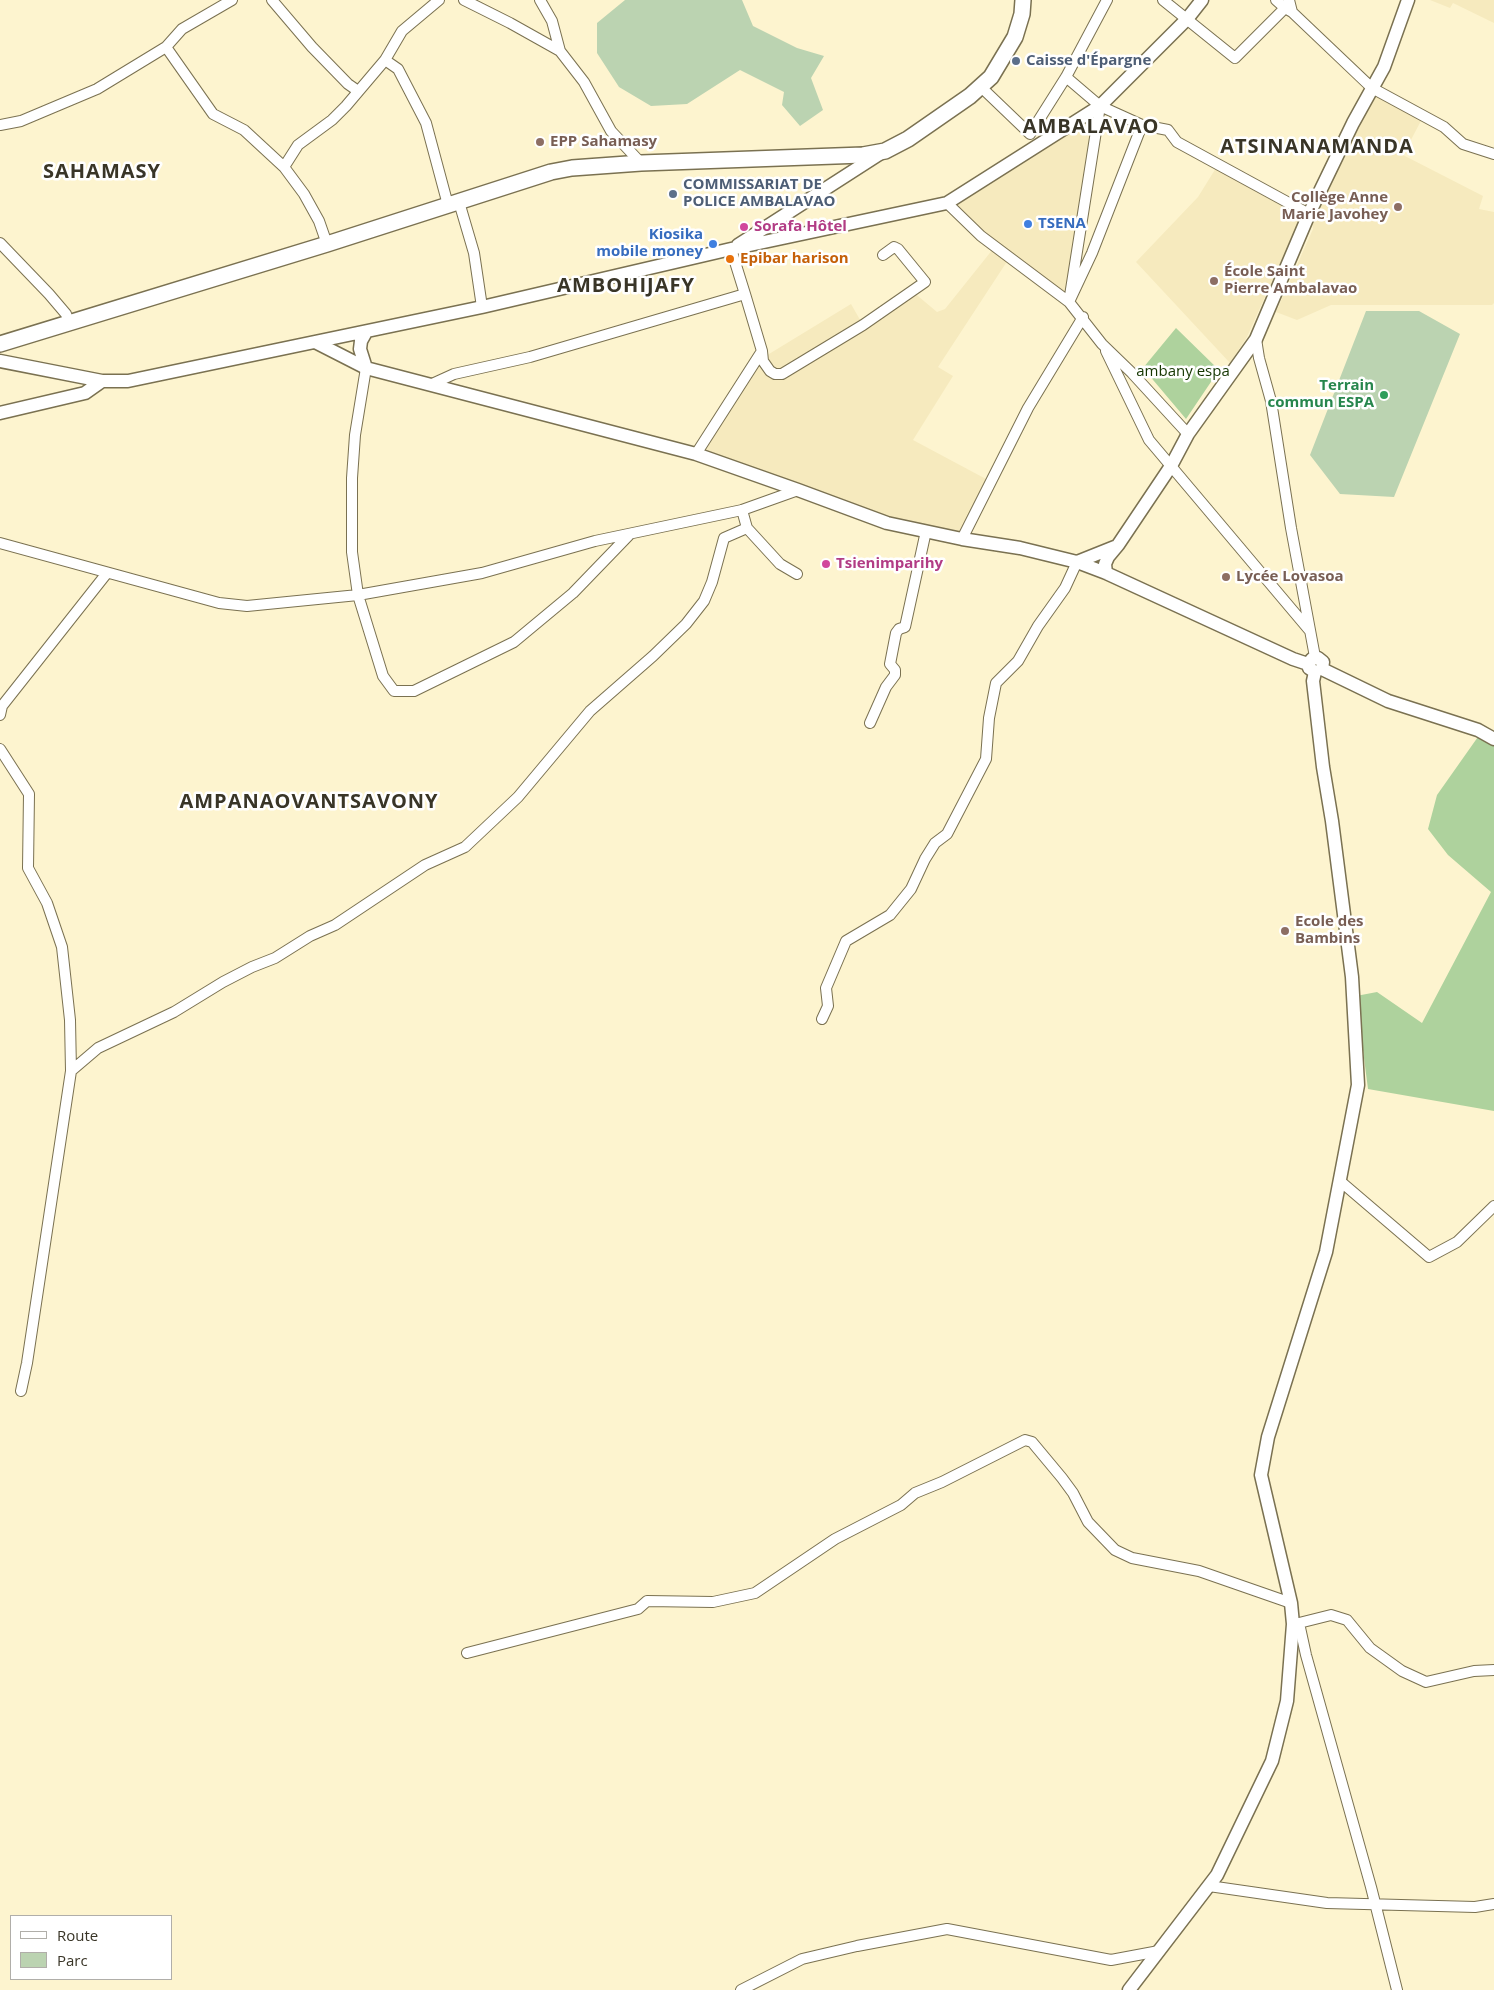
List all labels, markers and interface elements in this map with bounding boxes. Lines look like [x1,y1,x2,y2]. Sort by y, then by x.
place label: Caisse d'Épargne [1026,52,1151,70]
marker: Caisse d'Épargne [1010,55,1022,67]
district label: AMBALAVAO [1022,115,1160,139]
place label: EPP Sahamasy [550,133,657,151]
district label: ATSINANAMANDA [1219,135,1415,159]
marker: EPP Sahamasy [534,136,546,148]
district label: SAHAMASY [42,160,162,184]
place label: COMMISSARIAT DE POLICE AMBALAVAO [683,176,835,211]
marker: COMMISSARIAT DE POLICE AMBALAVAO [667,188,679,200]
place label: Collège Anne Marie Javohey [1282,189,1388,224]
marker: Collège Anne Marie Javohey [1392,201,1404,213]
place label: TSENA [1038,215,1086,233]
place label: Sorafa Hôtel [754,218,847,236]
marker: TSENA [1022,218,1034,230]
marker: Sorafa Hôtel [738,221,750,233]
place label: Kiosika mobile money [596,226,703,261]
marker: Kiosika mobile money [707,238,719,250]
place label: Epibar harison [740,250,849,268]
marker: Epibar harison [724,253,736,265]
place label: École Saint Pierre Ambalavao [1224,263,1357,298]
district label: AMBOHIJAFY [556,274,696,298]
marker: École Saint Pierre Ambalavao [1208,275,1220,287]
park label: ambany espa [1136,363,1230,381]
place label: Terrain commun ESPA [1267,377,1374,412]
marker: Terrain commun ESPA [1378,389,1390,401]
place label: Tsienimparihy [836,555,943,573]
marker: Tsienimparihy [820,558,832,570]
place label: Lycée Lovasoa [1236,568,1343,586]
marker: Lycée Lovasoa [1220,571,1232,583]
district label: AMPANAOVANTSAVONY [177,790,441,814]
place label: Ecole des Bambins [1295,913,1364,948]
marker: Ecole des Bambins [1279,925,1291,937]
legend [10,1915,172,1980]
text: Route [57,1925,98,1945]
text: Parc [57,1950,88,1970]

